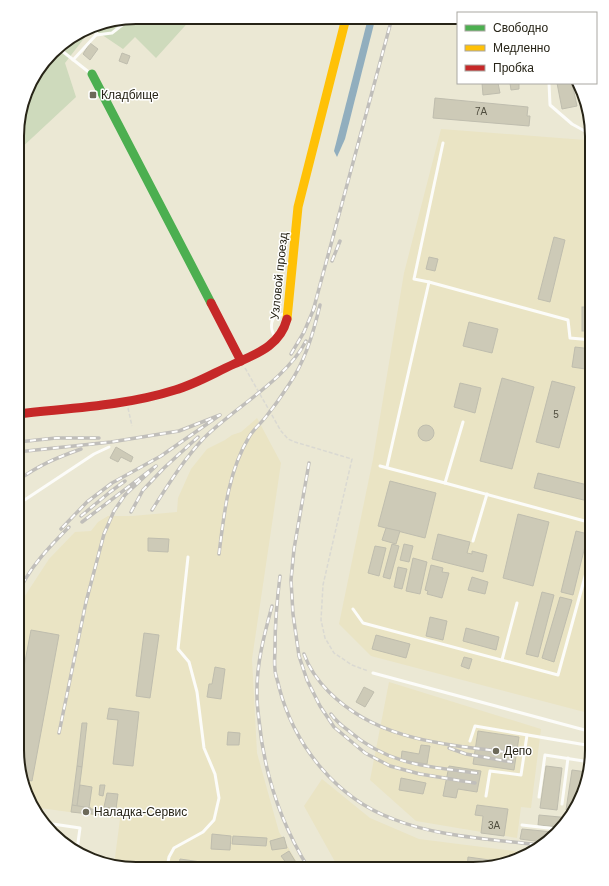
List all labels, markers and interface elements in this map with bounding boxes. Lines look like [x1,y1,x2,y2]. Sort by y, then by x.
legend [457,12,597,84]
text: Свободно [493,21,548,35]
text: Медленно [493,41,550,55]
text: Пробка [493,61,534,75]
place label: Кладбище [101,88,159,102]
marker: Кладбище [88,90,98,100]
house number: 7А [475,106,487,117]
street label: Узловой проезд [267,232,291,320]
house number: 5 [553,409,559,420]
place label: Депо [504,744,532,758]
marker: Депо [491,746,501,756]
place label: Наладка-Сервис [94,805,187,819]
marker: Наладка-Сервис [81,807,91,817]
house number: 3А [488,820,500,831]

